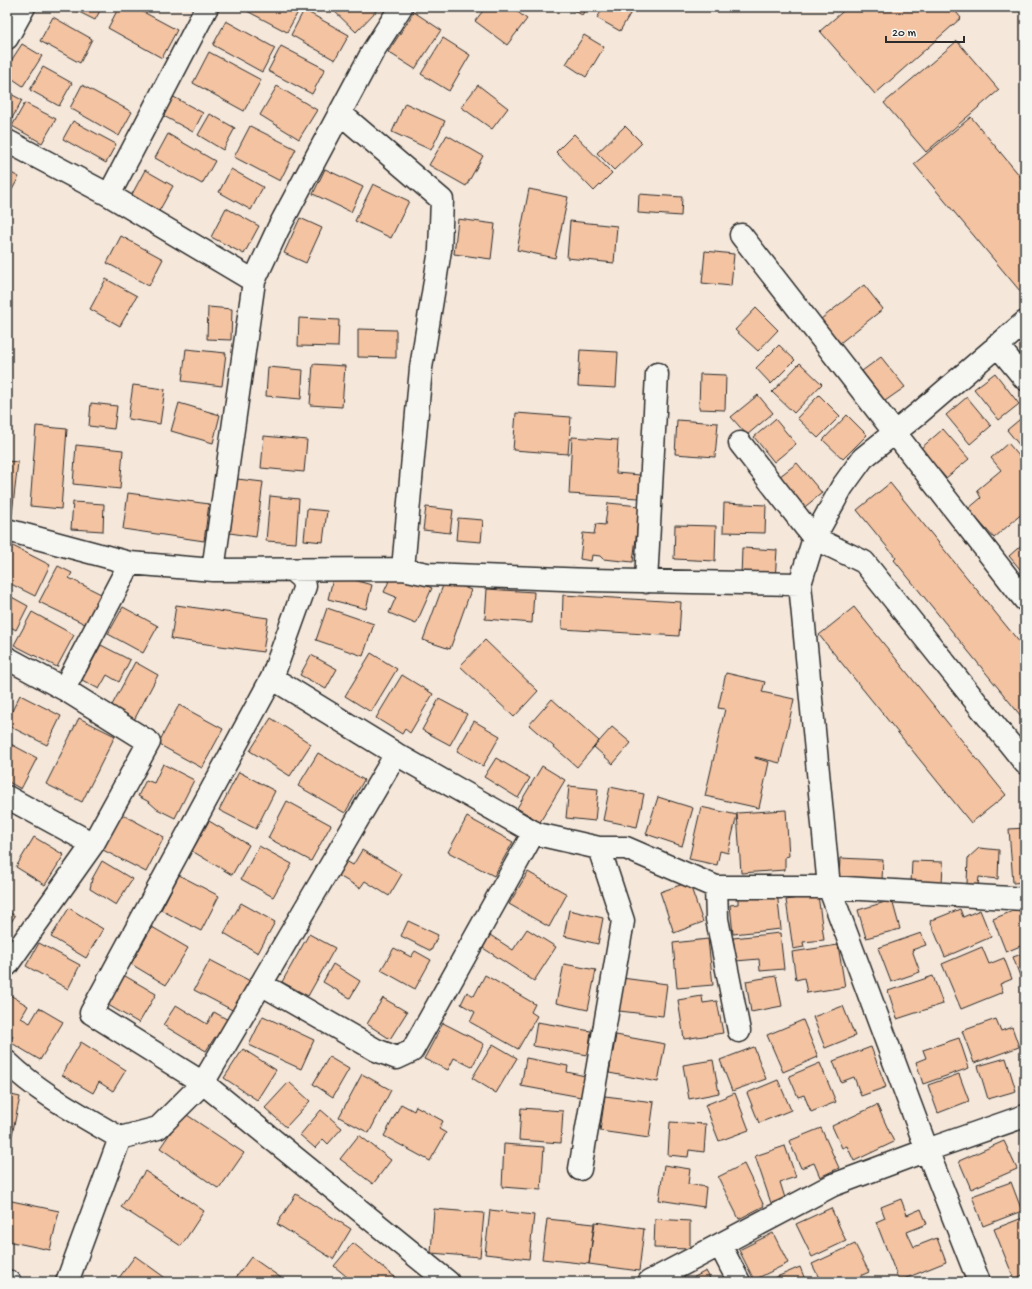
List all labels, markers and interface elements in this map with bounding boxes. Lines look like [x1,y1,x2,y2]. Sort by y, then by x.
scale bar [886,18,964,44]
text: 20 m [892,27,917,41]

